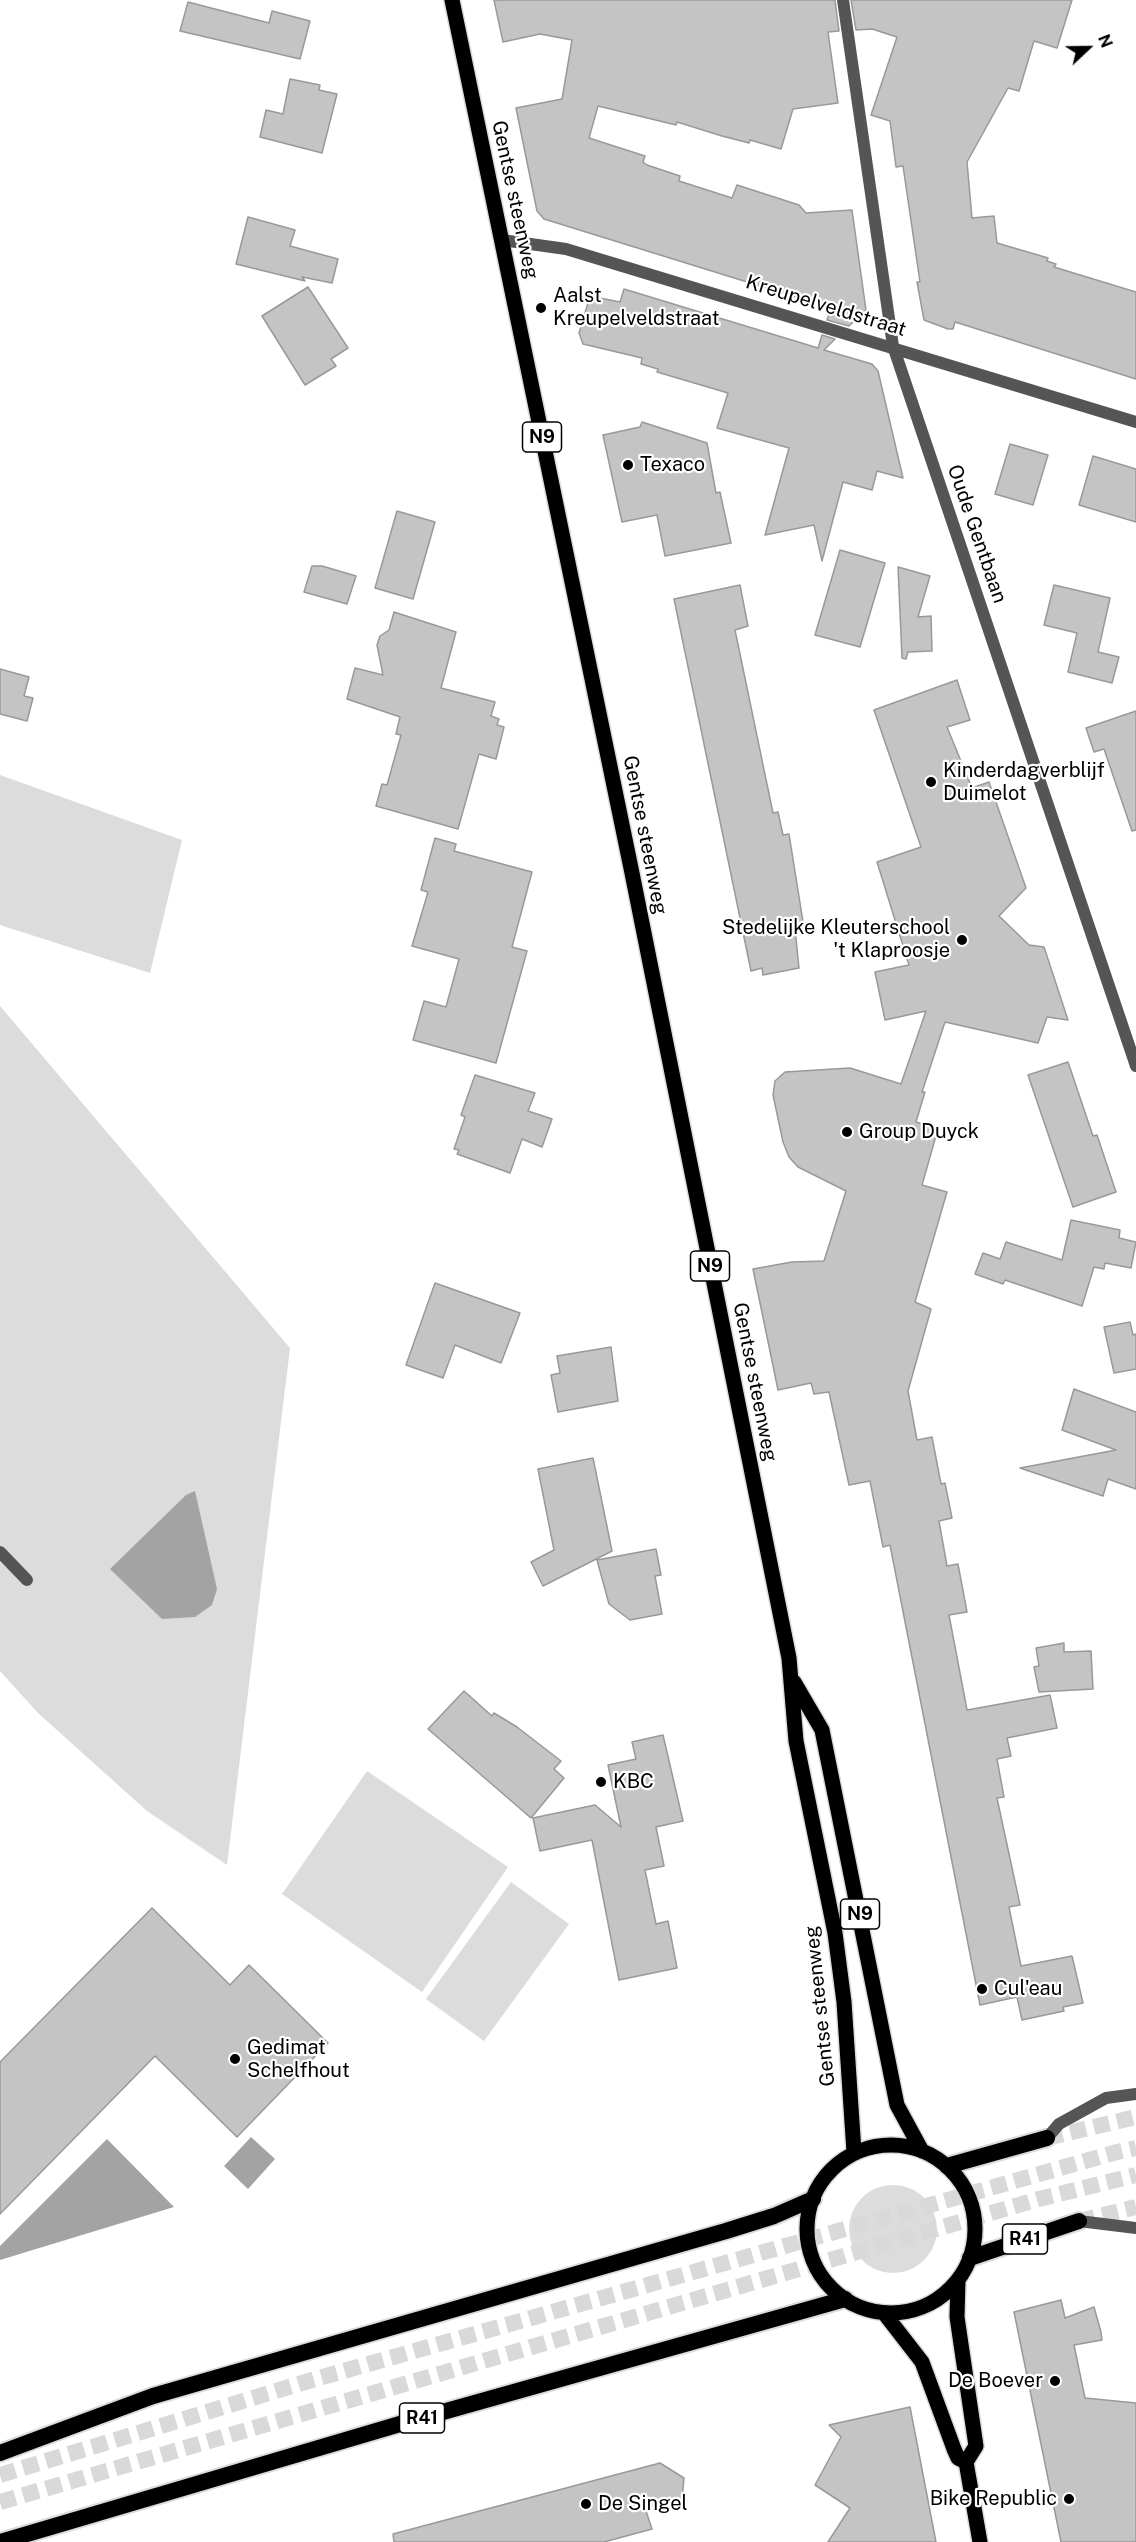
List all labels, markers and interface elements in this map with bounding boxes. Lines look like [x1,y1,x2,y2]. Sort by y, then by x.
north arrow [1058,18,1118,78]
text: N [1094,32,1116,50]
street label: Gentse steenweg [486,119,544,281]
street label: Kreupelveldstraat [743,270,909,342]
place label: Aalst Kreupelveldstraat [553,284,719,331]
marker: Aalst Kreupelveldstraat [534,301,548,315]
road number: N9 [522,422,562,452]
place label: Texaco [640,453,705,477]
marker: Texaco [621,458,635,472]
street label: Oude Gentbaan [942,462,1012,606]
street label: Gentse steenweg [618,753,672,917]
place label: Kinderdagverblijf Duimelot [943,759,1105,806]
marker: Kinderdagverblijf Duimelot [924,775,938,789]
place label: Stedelijke Kleuterschool 't Klaproosje [722,916,950,963]
marker: Stedelijke Kleuterschool 't Klaproosje [955,933,969,947]
place label: Group Duyck [859,1120,979,1144]
marker: Group Duyck [840,1125,854,1139]
road number: N9 [690,1251,730,1281]
street label: Gentse steenweg [728,1300,782,1464]
place label: KBC [613,1770,654,1794]
marker: KBC [594,1775,608,1789]
road number: N9 [840,1899,880,1929]
street label: Gentse steenweg [800,1924,840,2088]
place label: Cul'eau [994,1977,1062,2001]
marker: Cul'eau [975,1982,989,1996]
place label: Gedimat Schelfhout [247,2036,350,2083]
marker: Gedimat Schelfhout [228,2052,242,2066]
road number: R41 [1002,2224,1048,2254]
place label: De Boever [948,2369,1043,2393]
marker: De Boever [1048,2374,1062,2388]
road number: R41 [400,2403,444,2433]
place label: Bike Republic [930,2487,1057,2511]
place label: De Singel [598,2492,688,2516]
marker: Bike Republic [1062,2492,1076,2506]
marker: De Singel [579,2497,593,2511]

